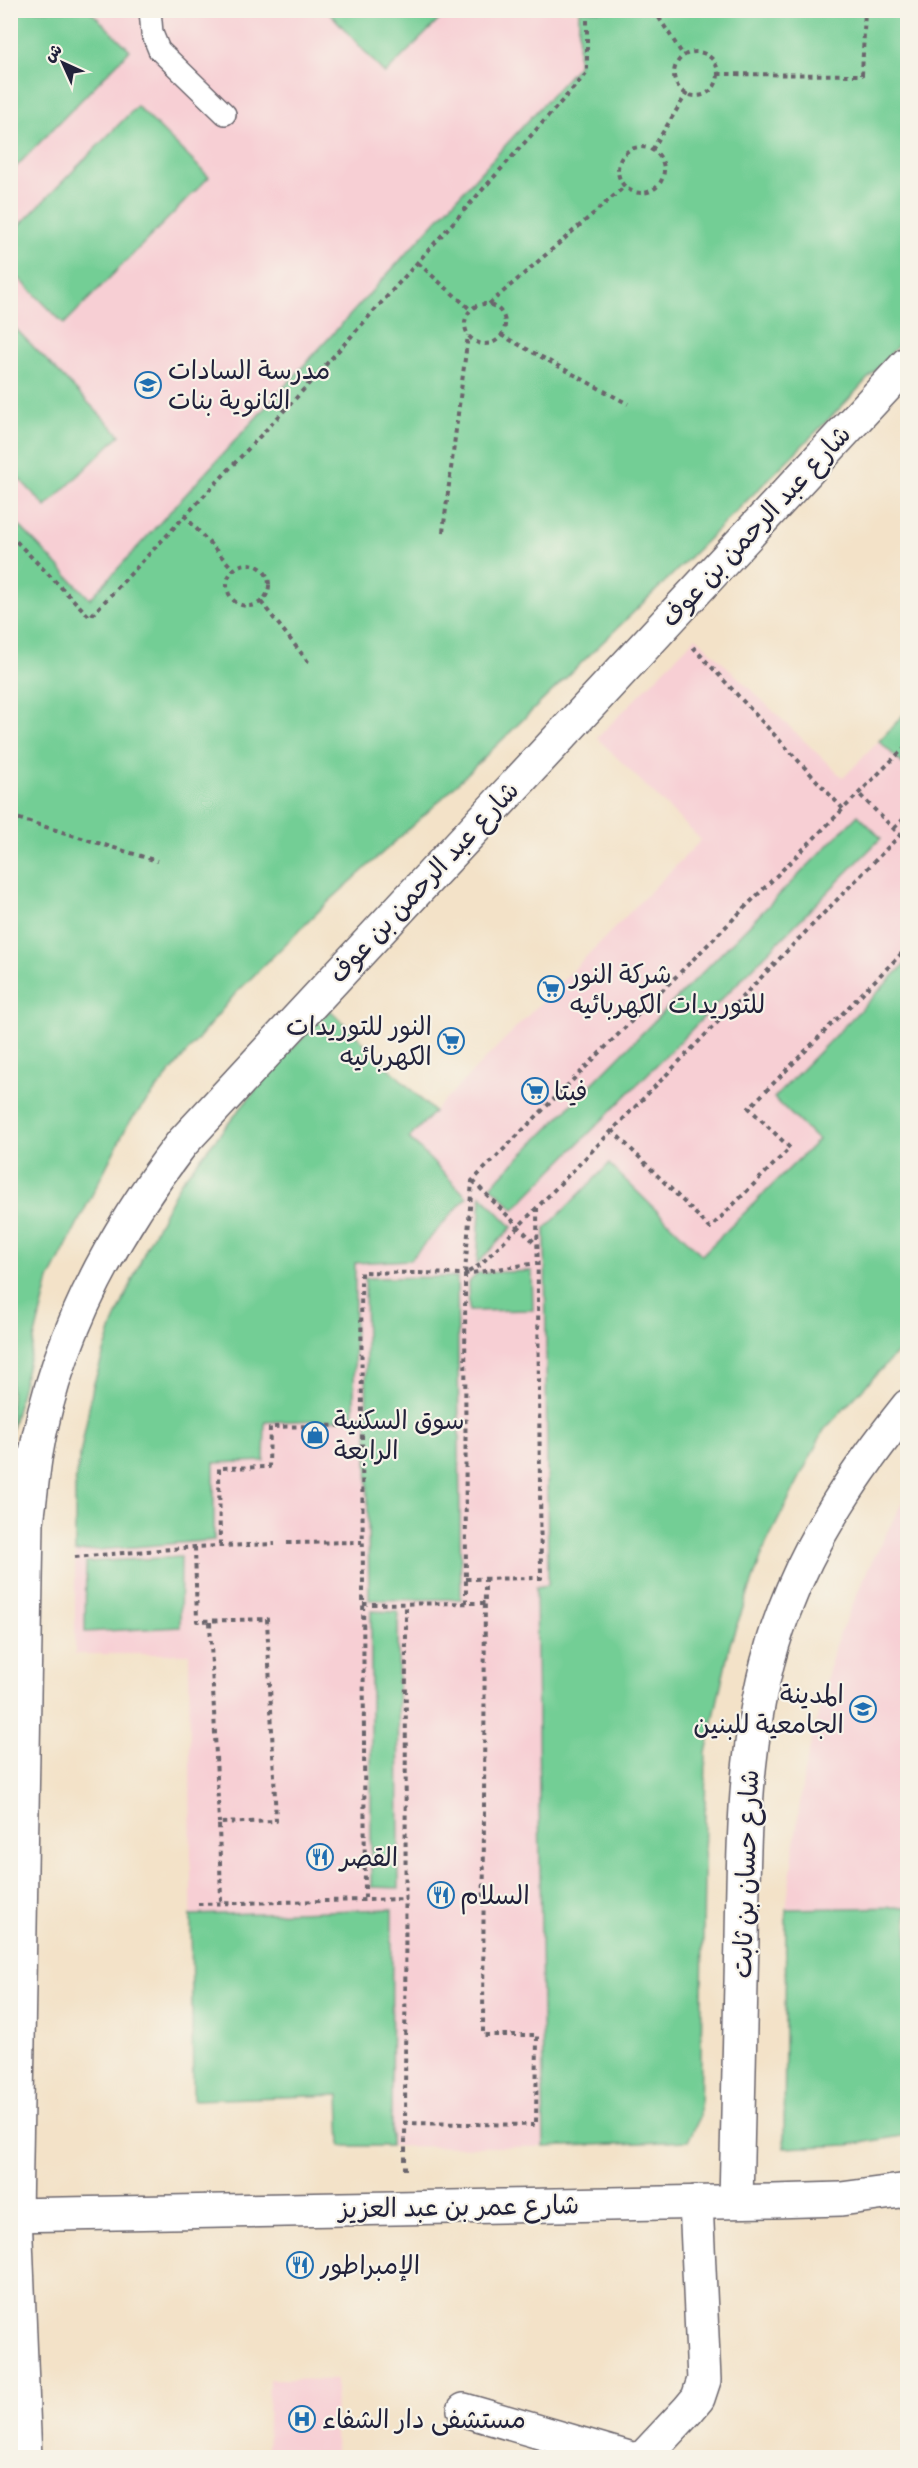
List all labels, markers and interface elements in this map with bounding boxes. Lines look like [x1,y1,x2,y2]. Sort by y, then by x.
north arrow [33,33,93,93]
text: ش [40,40,66,66]
place label: مدرسة السادات الثانوية بنات [168,354,330,417]
school or university icon: مدرسة السادات الثانوية بنات [133,370,163,400]
street label: شارع عبد الرحمن بن عوف [654,418,859,635]
street label: شارع عبد الرحمن بن عوف [322,774,527,991]
place label: شركة النور للتوريدات الكهربائيه [568,958,765,1021]
supermarket icon: شركة النور للتوريدات الكهربائيه [536,974,566,1004]
place label: النور للتوريدات الكهربائيه [286,1010,432,1073]
supermarket icon: النور للتوريدات الكهربائيه [436,1026,466,1056]
place label: فيتا [554,1075,588,1108]
supermarket icon: فيتا [520,1076,550,1106]
place label: سوق السكنية الرابعة [334,1404,465,1467]
shop icon: سوق السكنية الرابعة [300,1420,330,1450]
place label: المدينة الجامعية للبنين [693,1678,844,1741]
school or university icon: المدينة الجامعية للبنين [848,1694,878,1724]
street label: شارع حسان بن ثابت [726,1769,767,1979]
place label: القصر [338,1841,398,1874]
restaurant icon: القصر [305,1842,335,1872]
place label: السلام [460,1879,530,1915]
restaurant icon: السلام [426,1880,456,1910]
street label: شارع عمر بن عبد العزيز [336,2188,580,2227]
place label: الإمبراطور [319,2249,420,2282]
restaurant icon: الإمبراطور [285,2250,315,2280]
place label: مستشفى دار الشفاء [322,2403,526,2436]
hospital icon: مستشفى دار الشفاء [287,2404,317,2434]

